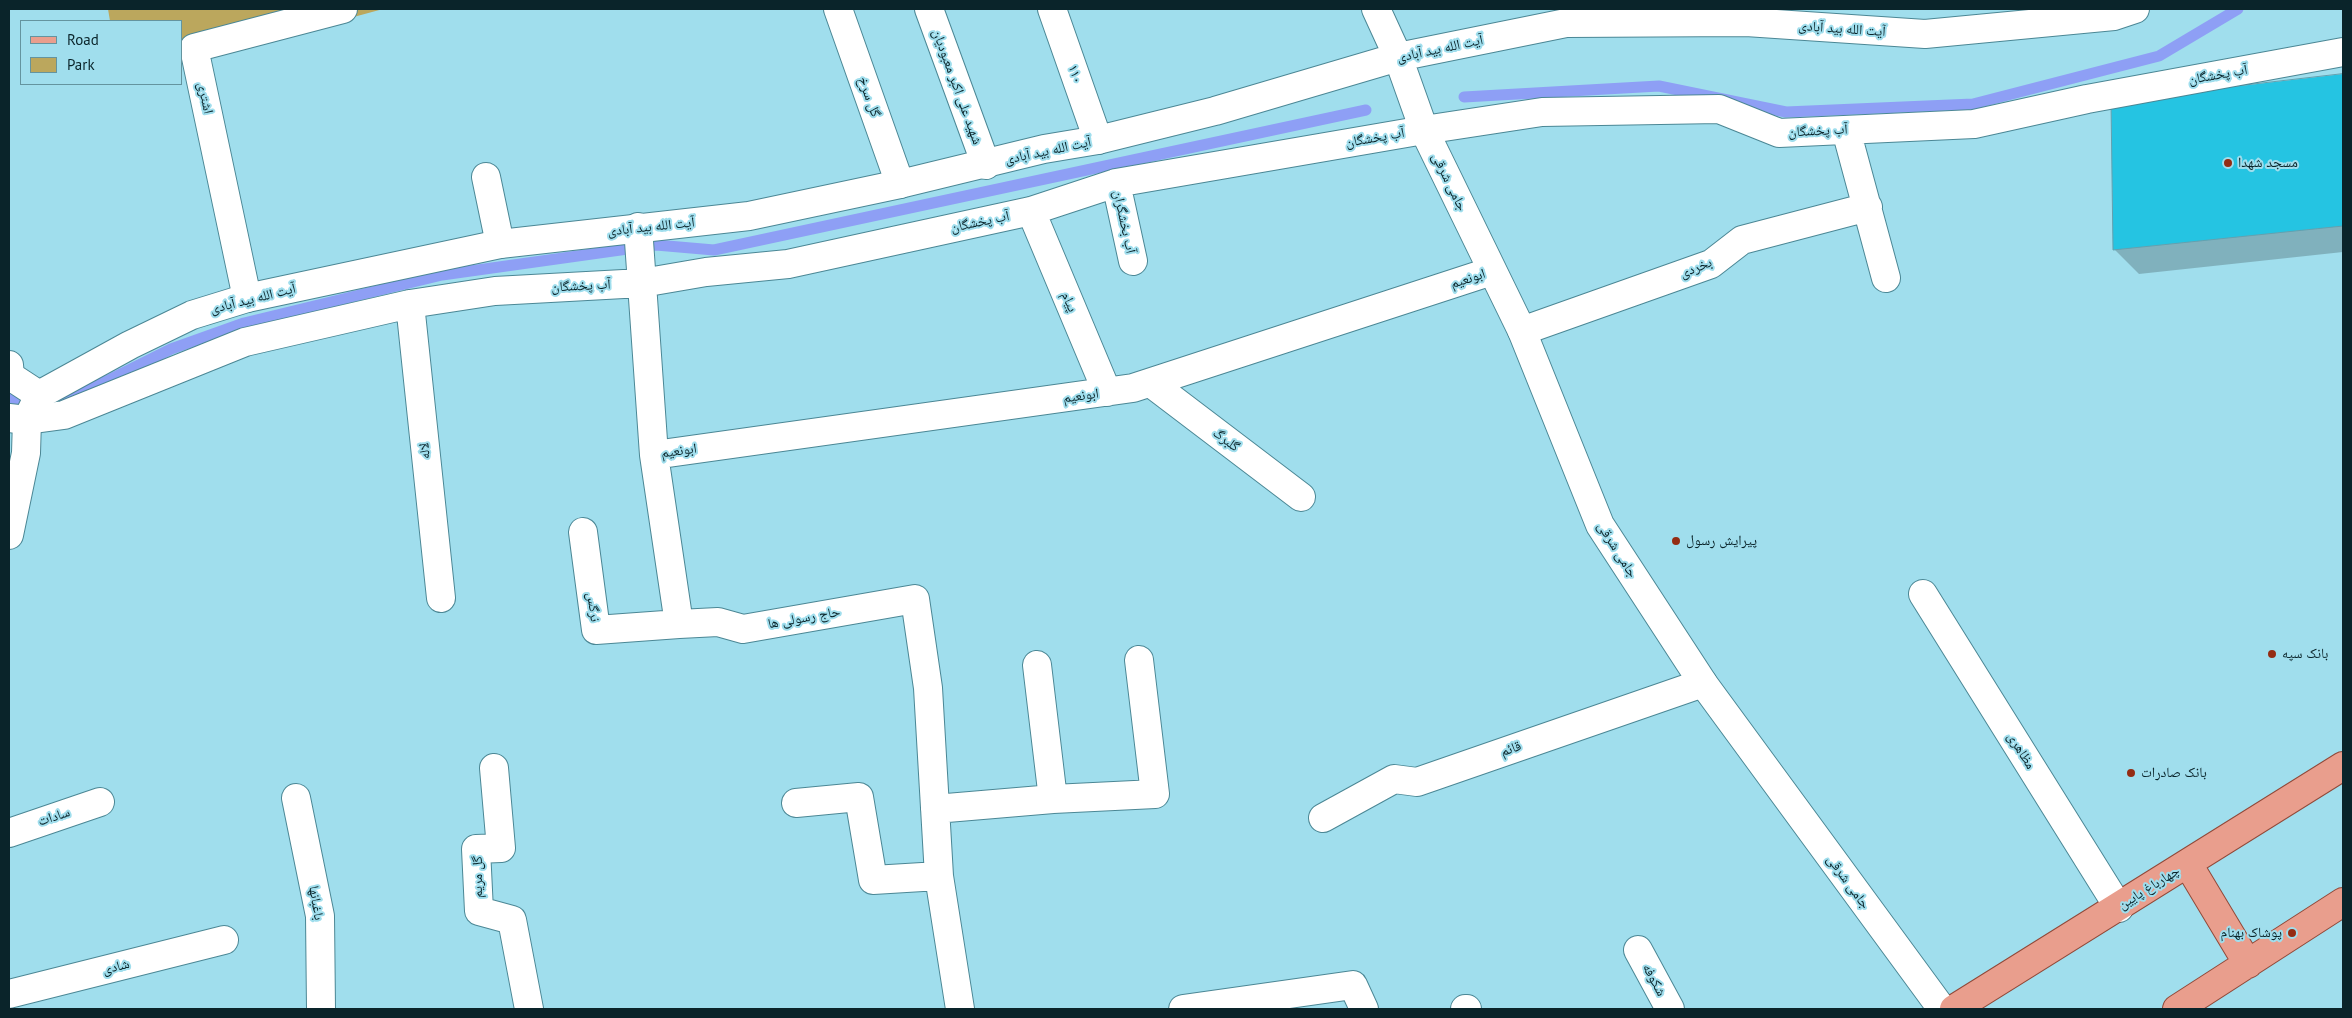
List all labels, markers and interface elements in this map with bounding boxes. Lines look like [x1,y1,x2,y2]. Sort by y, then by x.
street label: آیت الله بید آبادی [1798,18,1886,40]
legend [20,20,182,85]
street label: شهید علی اکبر معبودیان [928,27,986,147]
text: Road [67,30,99,49]
street label: آیت الله بید آبادی [1395,32,1485,66]
text: Park [67,55,95,74]
street label: ۱۱۰ [1064,62,1086,86]
street label: آب پخشگان [2187,62,2249,88]
street label: گل سرخ [854,75,884,119]
street label: اشتری [193,81,217,115]
street label: آب پخشگان [1788,121,1848,141]
street label: آب پخشگان [1344,125,1406,151]
street label: آیت الله بید آبادی [1003,134,1093,168]
street label: جامی شرقی [1428,150,1470,214]
place label: مسجد شهدا [2238,155,2298,171]
marker: مسجد شهدا [2222,157,2234,169]
street label: آب بخشگران [1109,189,1139,255]
street label: آب پخشگان [949,208,1011,236]
street label: آیت الله بید آبادی [607,214,695,240]
street label: بخردی [1677,254,1715,282]
street label: ابونعیم [1448,265,1488,293]
street label: آب پخشگان [551,276,611,296]
street label: آیت الله بید آبادی [208,280,298,318]
street label: پیام [1057,289,1081,315]
street label: ابونعیم [1062,385,1100,407]
street label: گلبرگ [1209,425,1243,455]
street label: ابونعیم [660,440,698,462]
street label: لاله [416,442,434,460]
street label: جامی شرقی [1593,519,1641,581]
place label: پیرایش رسول [1686,533,1757,549]
marker: پیرایش رسول [1670,535,1682,547]
street label: نرگس [583,591,603,623]
street label: حاج رسولی ها [766,603,842,633]
place label: بانک سپه [2282,646,2328,662]
marker: بانک سپه [2266,648,2278,660]
street label: مظاهری [2003,730,2039,772]
street label: قائم [1498,738,1524,760]
place label: بانک صادرات [2141,765,2207,781]
marker: بانک صادرات [2125,767,2137,779]
street label: سادات [36,804,72,830]
street label: جامی شرقی [1823,852,1873,912]
street label: گل مریم [470,856,486,898]
street label: چهارباغ پایین [2115,863,2183,913]
street label: باغبانها [305,884,327,922]
place label: پوشاک بهنام [2220,925,2282,941]
marker: پوشاک بهنام [2286,927,2298,939]
street label: شادی [101,956,131,978]
street label: شکوفه [1639,961,1669,999]

